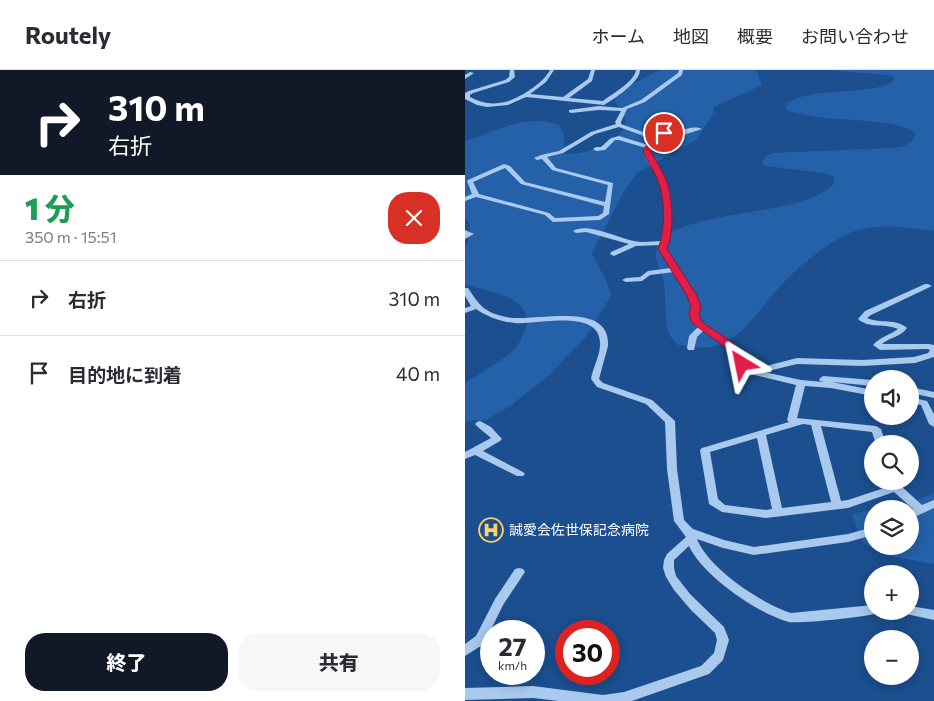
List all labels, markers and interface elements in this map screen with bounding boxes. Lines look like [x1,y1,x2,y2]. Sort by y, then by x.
text: Routely [25,20,111,49]
text: ホーム [592,25,645,47]
text: 地図 [673,25,709,47]
text: 概要 [737,25,773,47]
text: お問い合わせ [801,25,909,47]
text: 310 m [108,85,205,128]
icon: right [25,90,90,155]
pin [643,112,685,154]
icon: arrive [650,119,678,147]
text: 右折 [108,132,152,159]
text: 1 分 [25,189,75,226]
button: close [388,192,440,244]
text: 350 m · 15:51 [25,227,117,246]
icon: right [25,284,53,312]
text: 310 m [388,287,440,310]
text: 右折 [68,288,106,311]
position arrow [715,337,767,389]
icon: arrive [25,359,53,387]
text: 40 m [396,362,440,385]
text: 目的地に到着 [68,363,182,386]
map controls [864,370,919,685]
button: sound [864,370,919,425]
button: search [864,435,919,490]
button: layers [864,500,919,555]
hospital icon: 誠愛会佐世保記念病院 [478,517,504,543]
place label: 誠愛会佐世保記念病院 [509,521,649,538]
button: + [864,565,919,620]
speed limit sign: 30 [555,620,620,685]
button: − [864,630,919,685]
text: 27 [499,631,526,661]
button: 終了 [25,633,228,691]
button: 共有 [238,633,440,691]
text: km/h [498,658,527,672]

